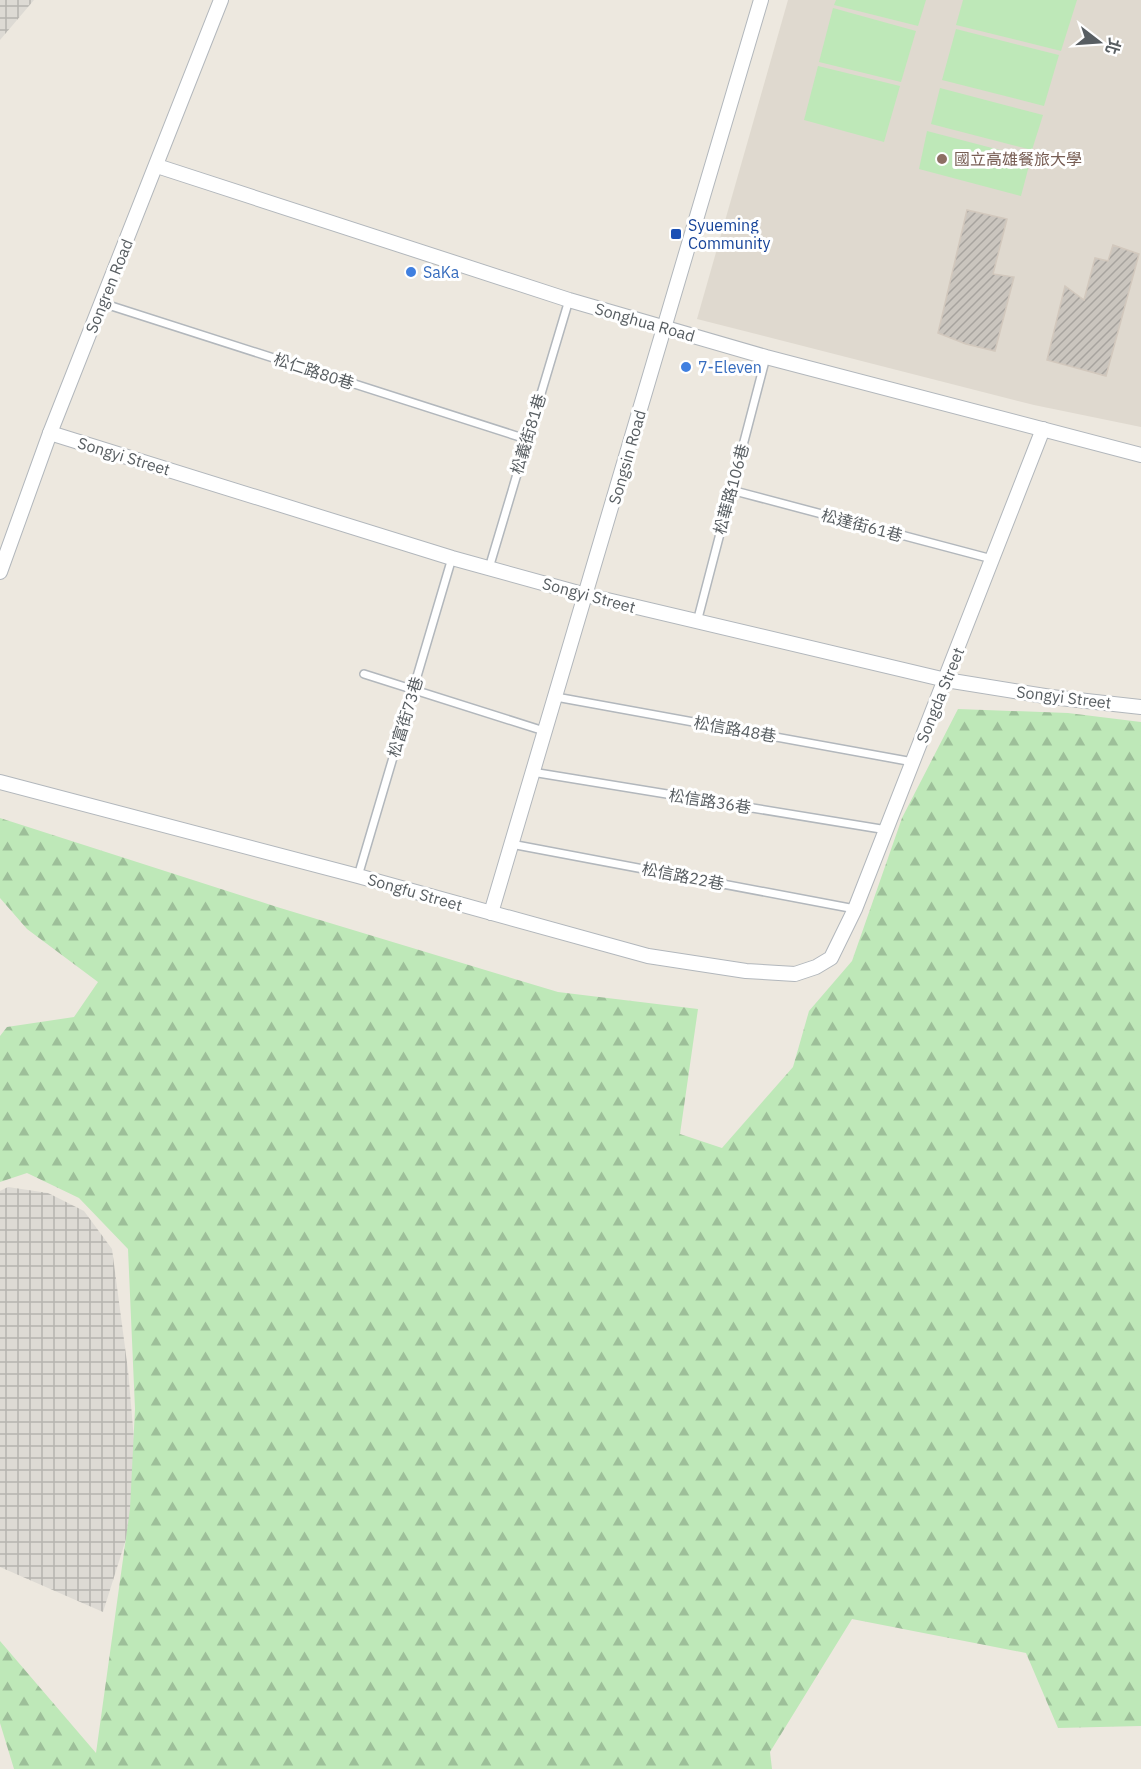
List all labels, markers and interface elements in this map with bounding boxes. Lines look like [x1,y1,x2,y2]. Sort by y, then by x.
north arrow [1069,12,1129,72]
text: 北 [1101,36,1125,57]
place label: 國立高雄餐旅大學 [954,149,1082,169]
marker: 國立高雄餐旅大學 [935,152,949,166]
place label: Syueming Community [688,215,771,253]
marker: Syueming Community [669,227,683,241]
street label: Songren Road [81,236,137,336]
place label: SaKa [423,262,460,282]
marker: SaKa [404,265,418,279]
street label: Songhua Road [593,298,697,346]
street label: 松仁路80巷 [271,349,357,393]
place label: 7-Eleven [698,357,762,377]
marker: 7-Eleven [679,360,693,374]
street label: 松義街81巷 [506,391,550,477]
street label: Songsin Road [604,408,650,506]
street label: Songyi Street [75,432,173,480]
street label: 松華路106巷 [709,442,753,536]
street label: 松達街61巷 [819,505,905,545]
street label: Songyi Street [540,573,638,617]
street label: Songda Street [912,644,968,746]
street label: 松富街73巷 [383,674,427,760]
street label: Songyi Street [1015,681,1113,713]
street label: 松信路48巷 [692,712,778,746]
street label: 松信路36巷 [667,785,753,817]
street label: 松信路22巷 [640,858,726,894]
street label: Songfu Street [365,869,465,915]

